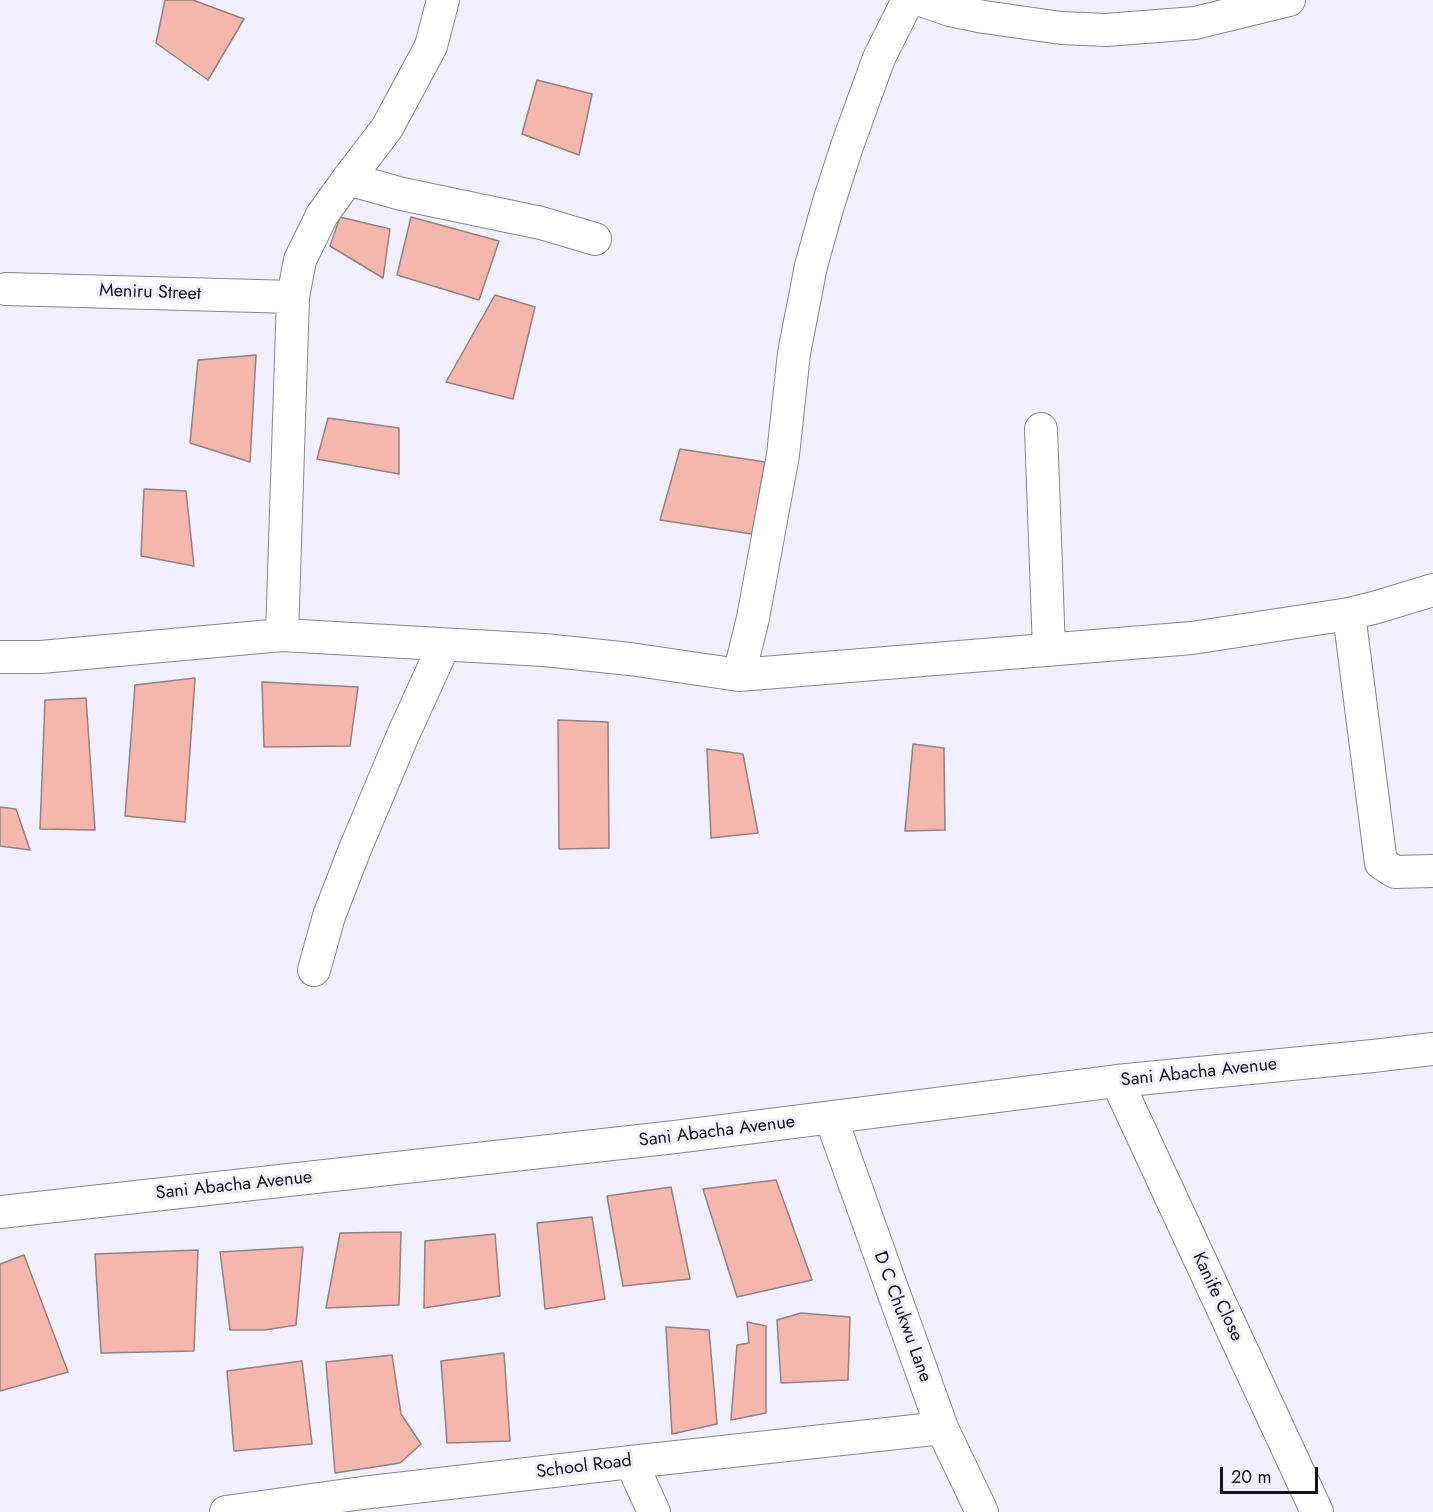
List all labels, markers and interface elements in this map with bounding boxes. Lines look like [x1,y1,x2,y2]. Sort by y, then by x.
street label: Meniru Street [99,280,201,306]
street label: Sani Abacha Avenue [1120,1054,1278,1092]
street label: Sani Abacha Avenue [638,1112,796,1152]
street label: Sani Abacha Avenue [155,1167,313,1205]
street label: D C Chukwu Lane [868,1249,936,1385]
street label: Kanife Close [1187,1249,1247,1345]
street label: School Road [535,1450,633,1484]
scale bar [1223,1455,1320,1493]
text: 20 m [1231,1464,1271,1490]

